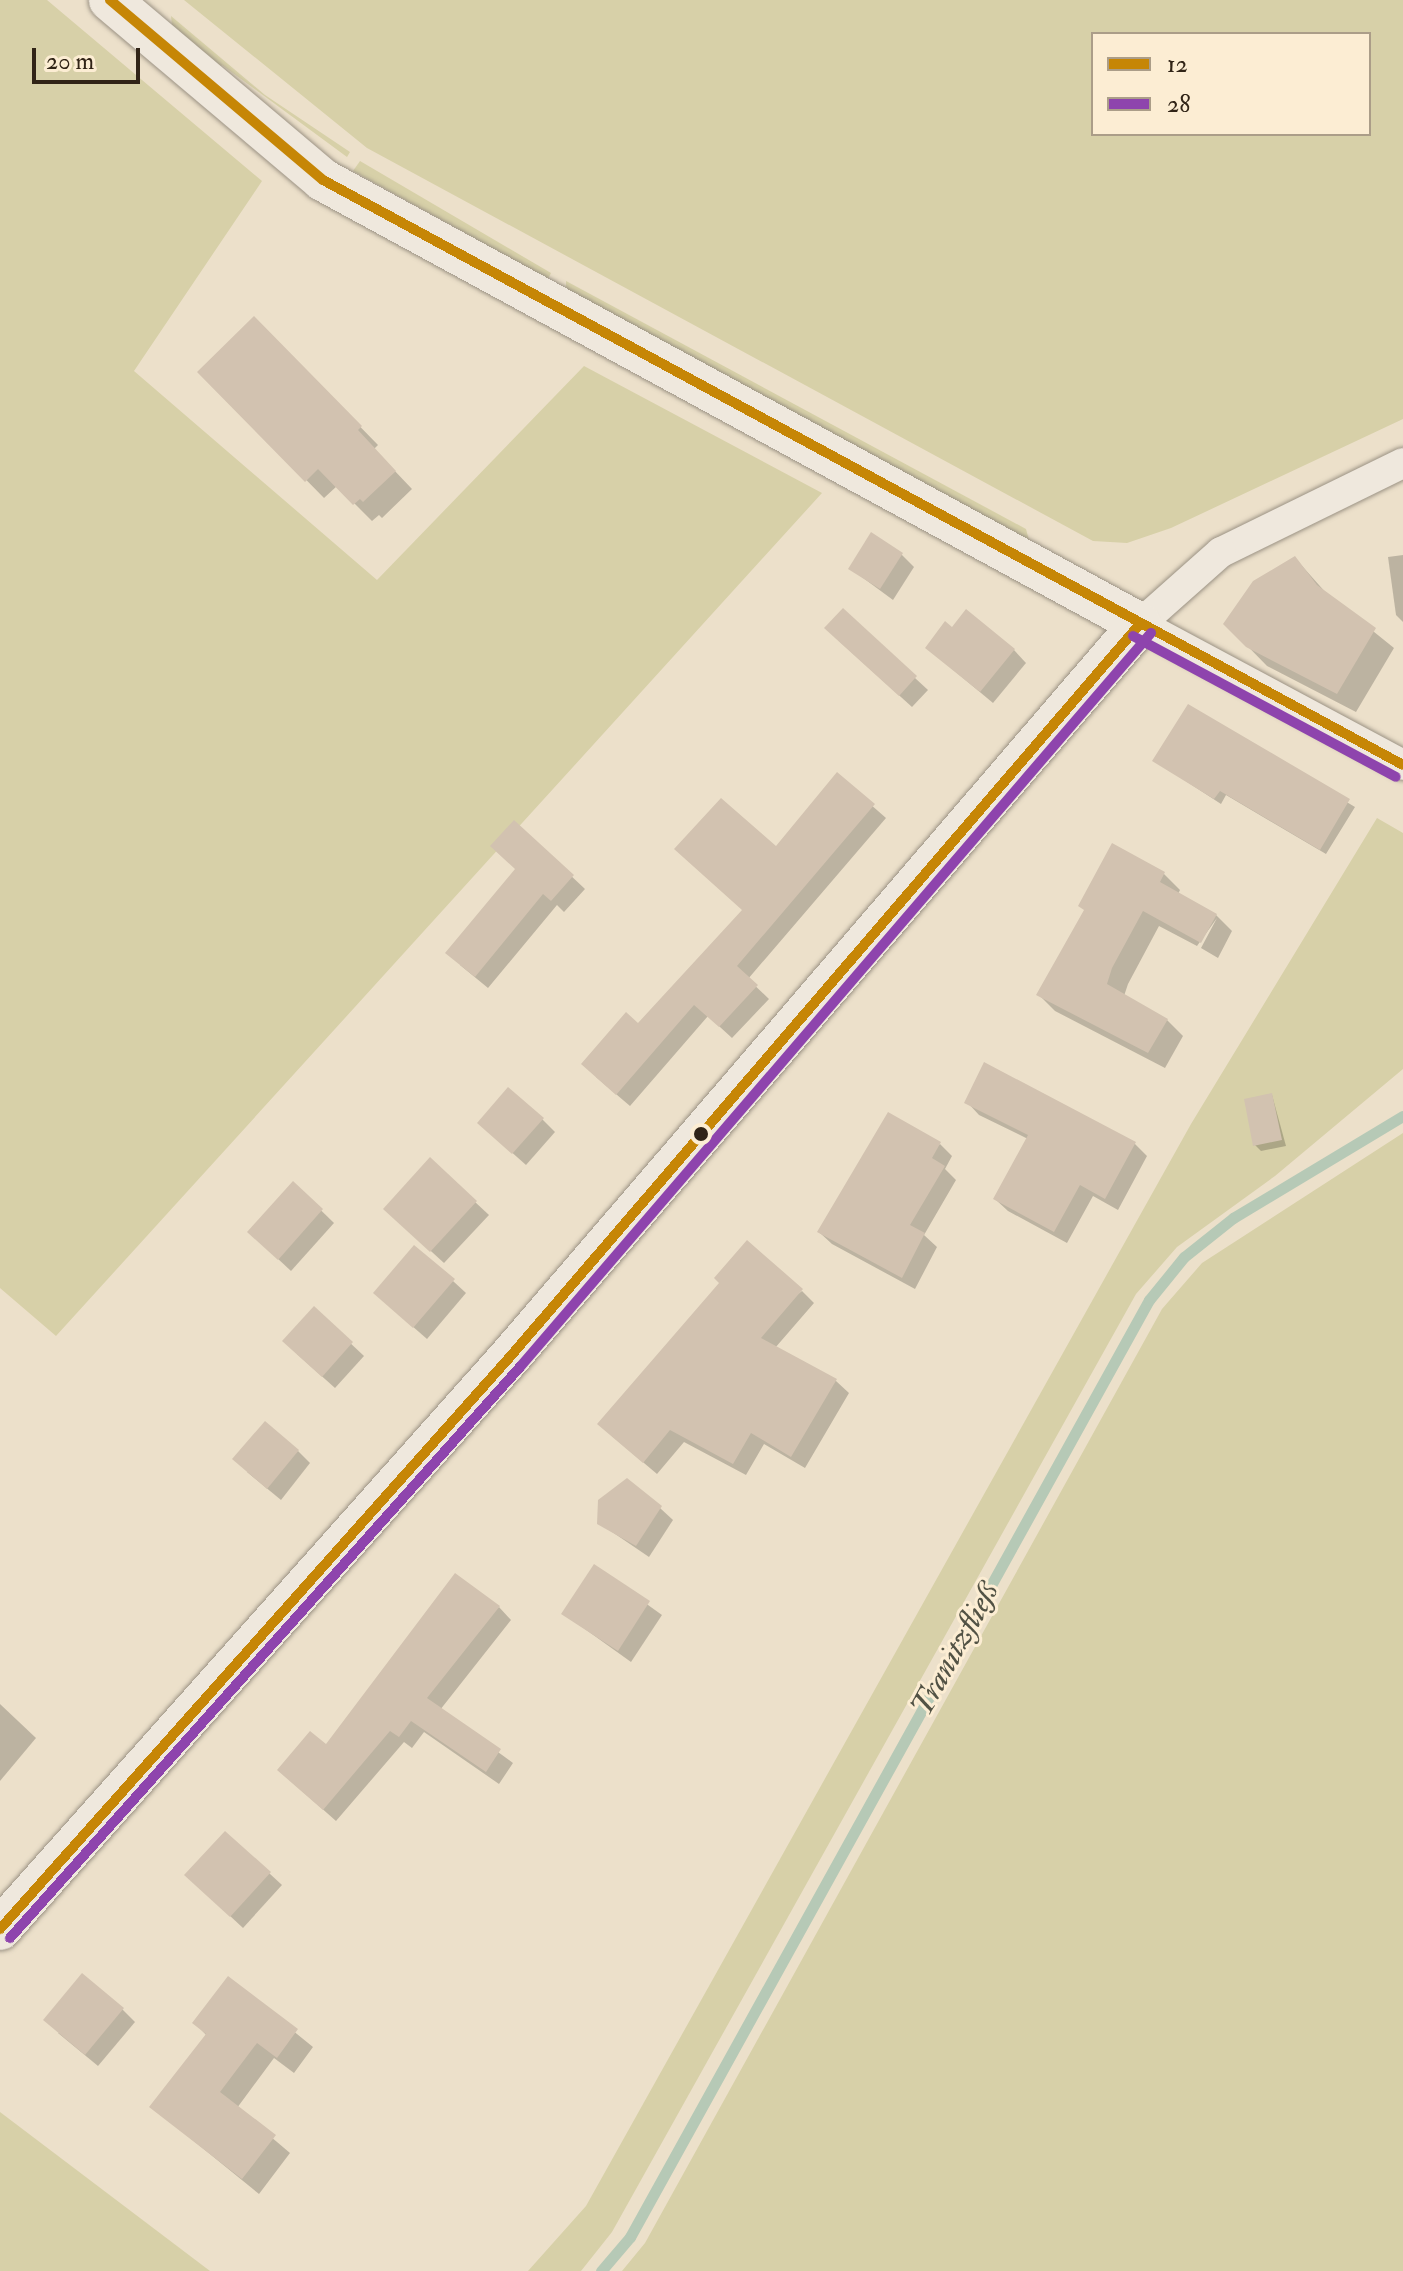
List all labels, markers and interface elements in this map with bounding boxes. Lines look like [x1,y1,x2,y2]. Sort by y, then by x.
scale bar [36,32,144,82]
legend [1091,32,1371,136]
text: 20 m [46,46,94,77]
text: 12 [1167,49,1188,80]
text: 28 [1167,89,1190,120]
unlabelled marker [693,1126,709,1142]
water label: Tranitzfließ [903,1575,1007,1723]

